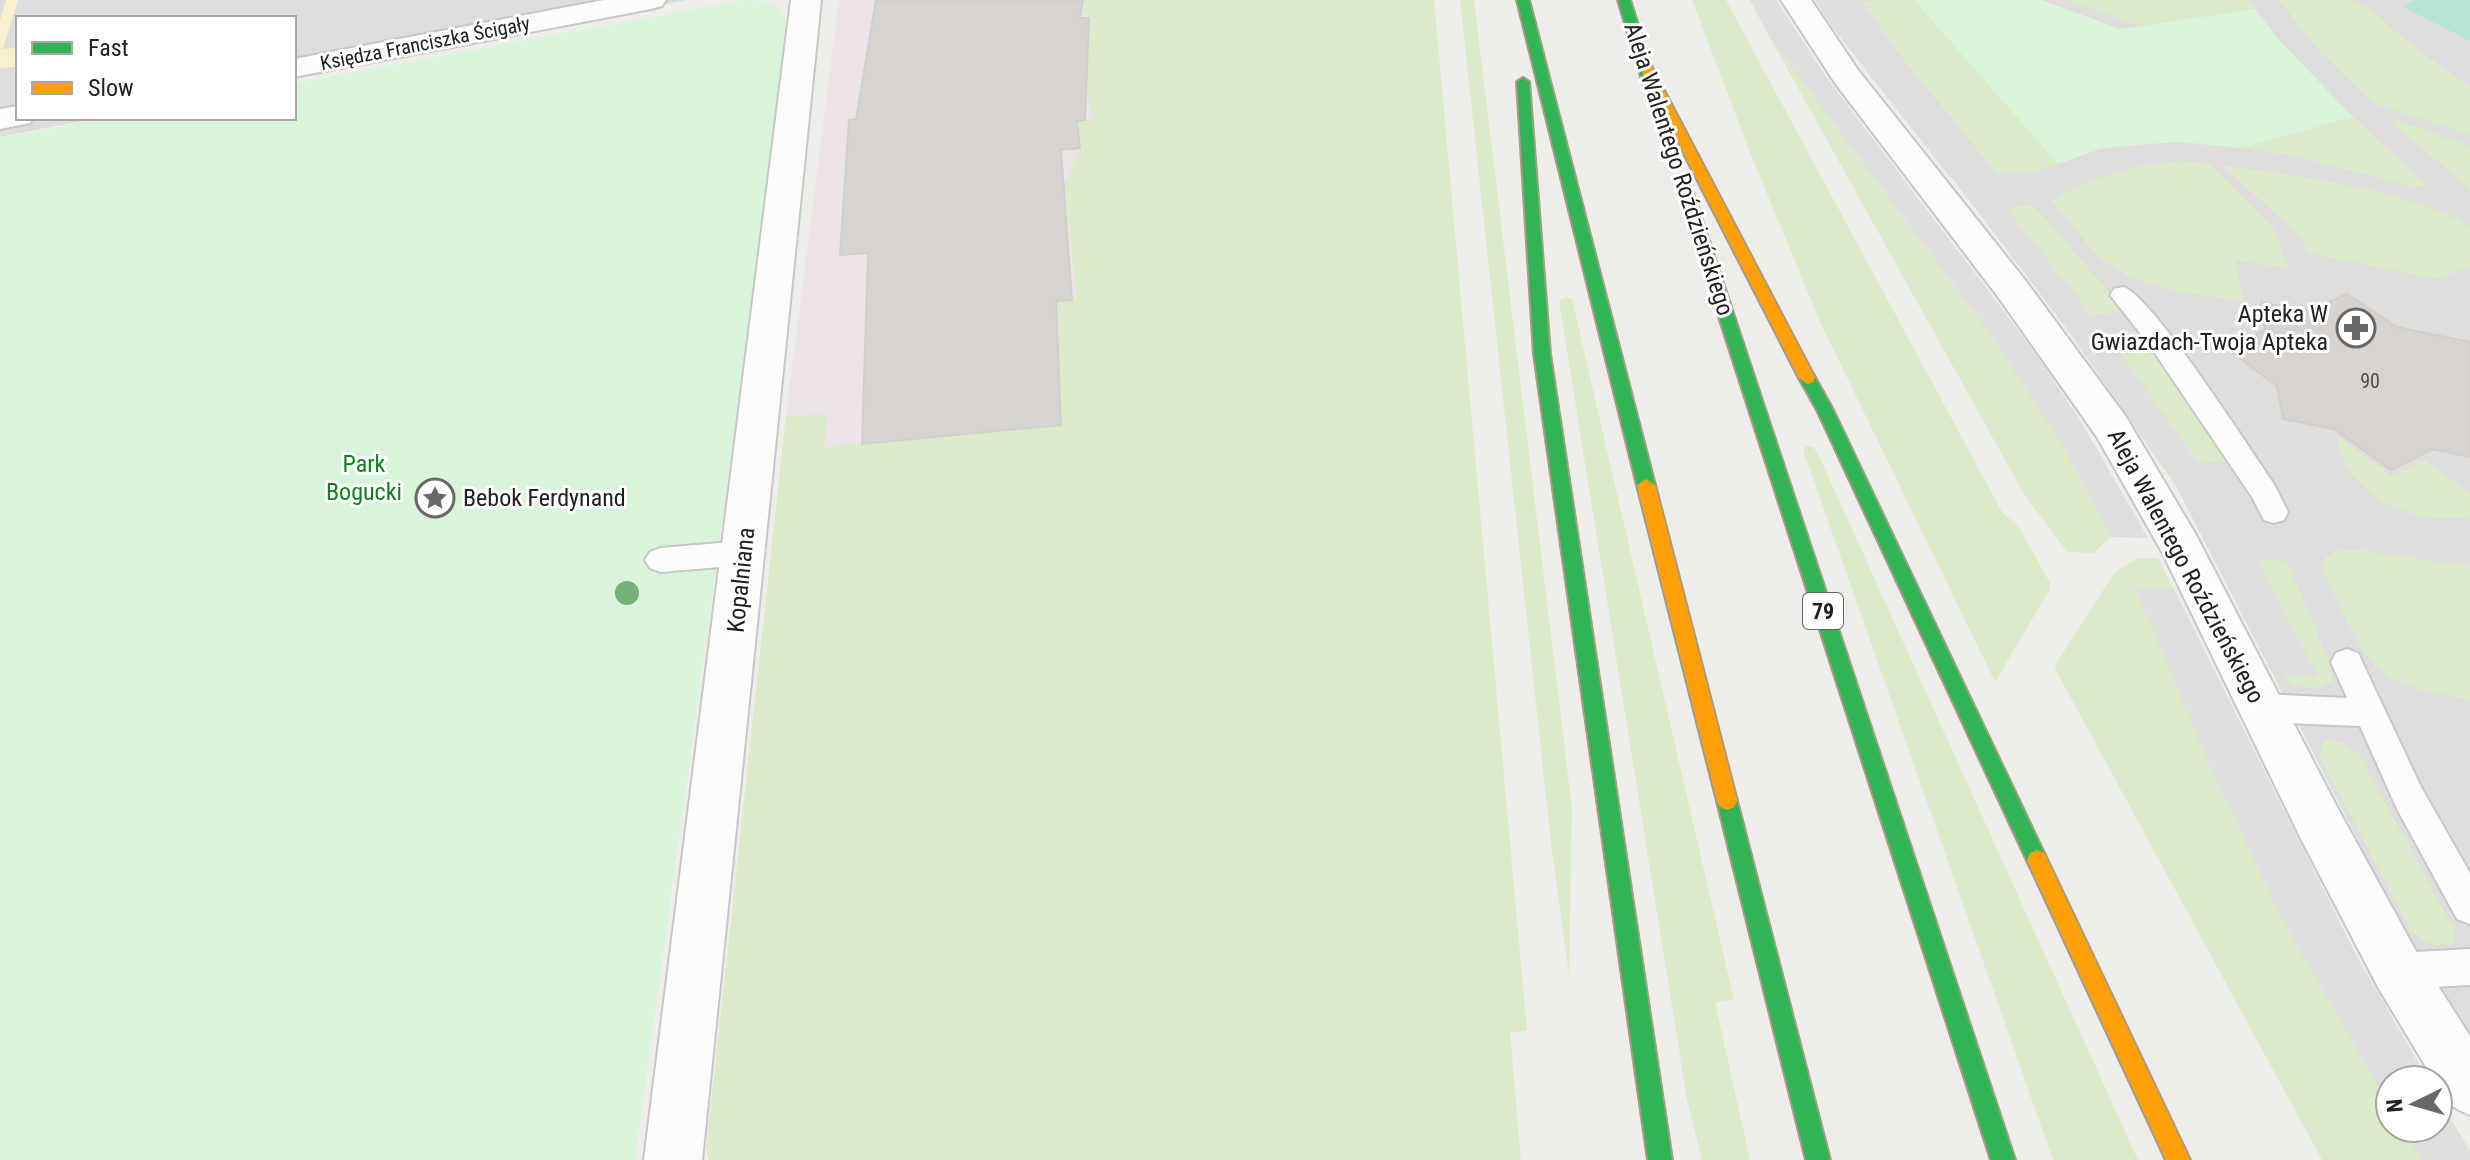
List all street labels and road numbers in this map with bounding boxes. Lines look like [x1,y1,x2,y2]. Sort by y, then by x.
street label: Księdza Franciszka Ścigały [318,11,532,75]
street label: Aleja Walentego Roździeńskiego [1618,19,1740,319]
street label: Aleja Walentego Roździeńskiego [2102,424,2270,708]
street label: Kopalniana [722,526,760,634]
road number: 79 [1803,593,1843,629]

